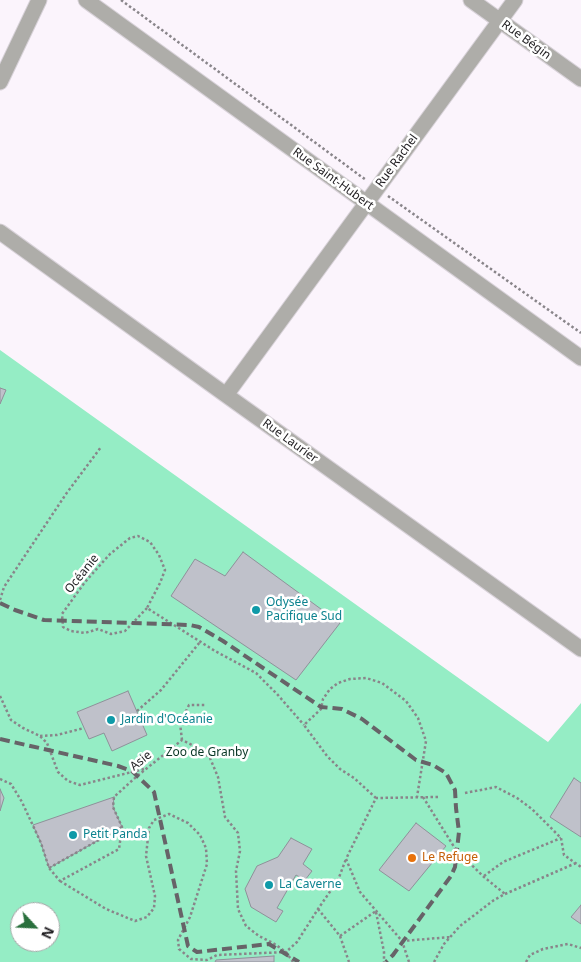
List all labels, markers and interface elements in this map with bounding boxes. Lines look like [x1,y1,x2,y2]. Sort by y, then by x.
street label: Rue Bégin [499,17,553,63]
street label: Rue Rachel [373,132,421,190]
street label: Rue Saint-Hubert [290,145,376,213]
street label: Rue Laurier [259,416,321,466]
street label: Océanie [62,552,102,596]
place label: Odysée Pacifique Sud [266,596,342,624]
marker: Odysée Pacifique Sud [250,604,262,616]
place label: Jardin d'Océanie [121,713,213,727]
marker: Jardin d'Océanie [105,714,117,726]
park label: Zoo de Granby [166,746,248,760]
street label: Asie [127,748,155,774]
place label: Petit Panda [83,828,147,842]
marker: Petit Panda [67,829,79,841]
place label: Le Refuge [422,851,478,865]
marker: Le Refuge [406,852,418,864]
place label: La Caverne [279,878,341,892]
marker: La Caverne [263,879,275,891]
north arrow [10,902,60,952]
text: N [37,924,59,942]

